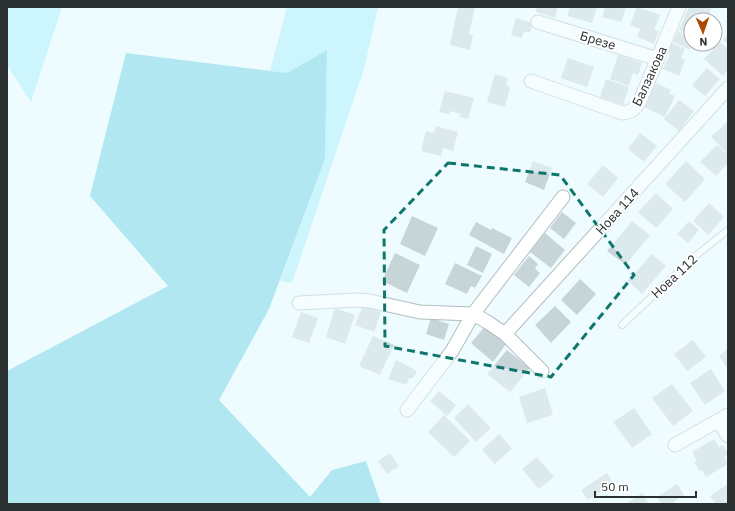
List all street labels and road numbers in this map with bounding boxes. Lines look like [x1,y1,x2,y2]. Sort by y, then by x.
street label: Брезе [578,27,618,54]
street label: Балзакова [628,43,671,109]
street label: Нова 114 [592,184,643,238]
street label: Нова 112 [648,251,701,302]

